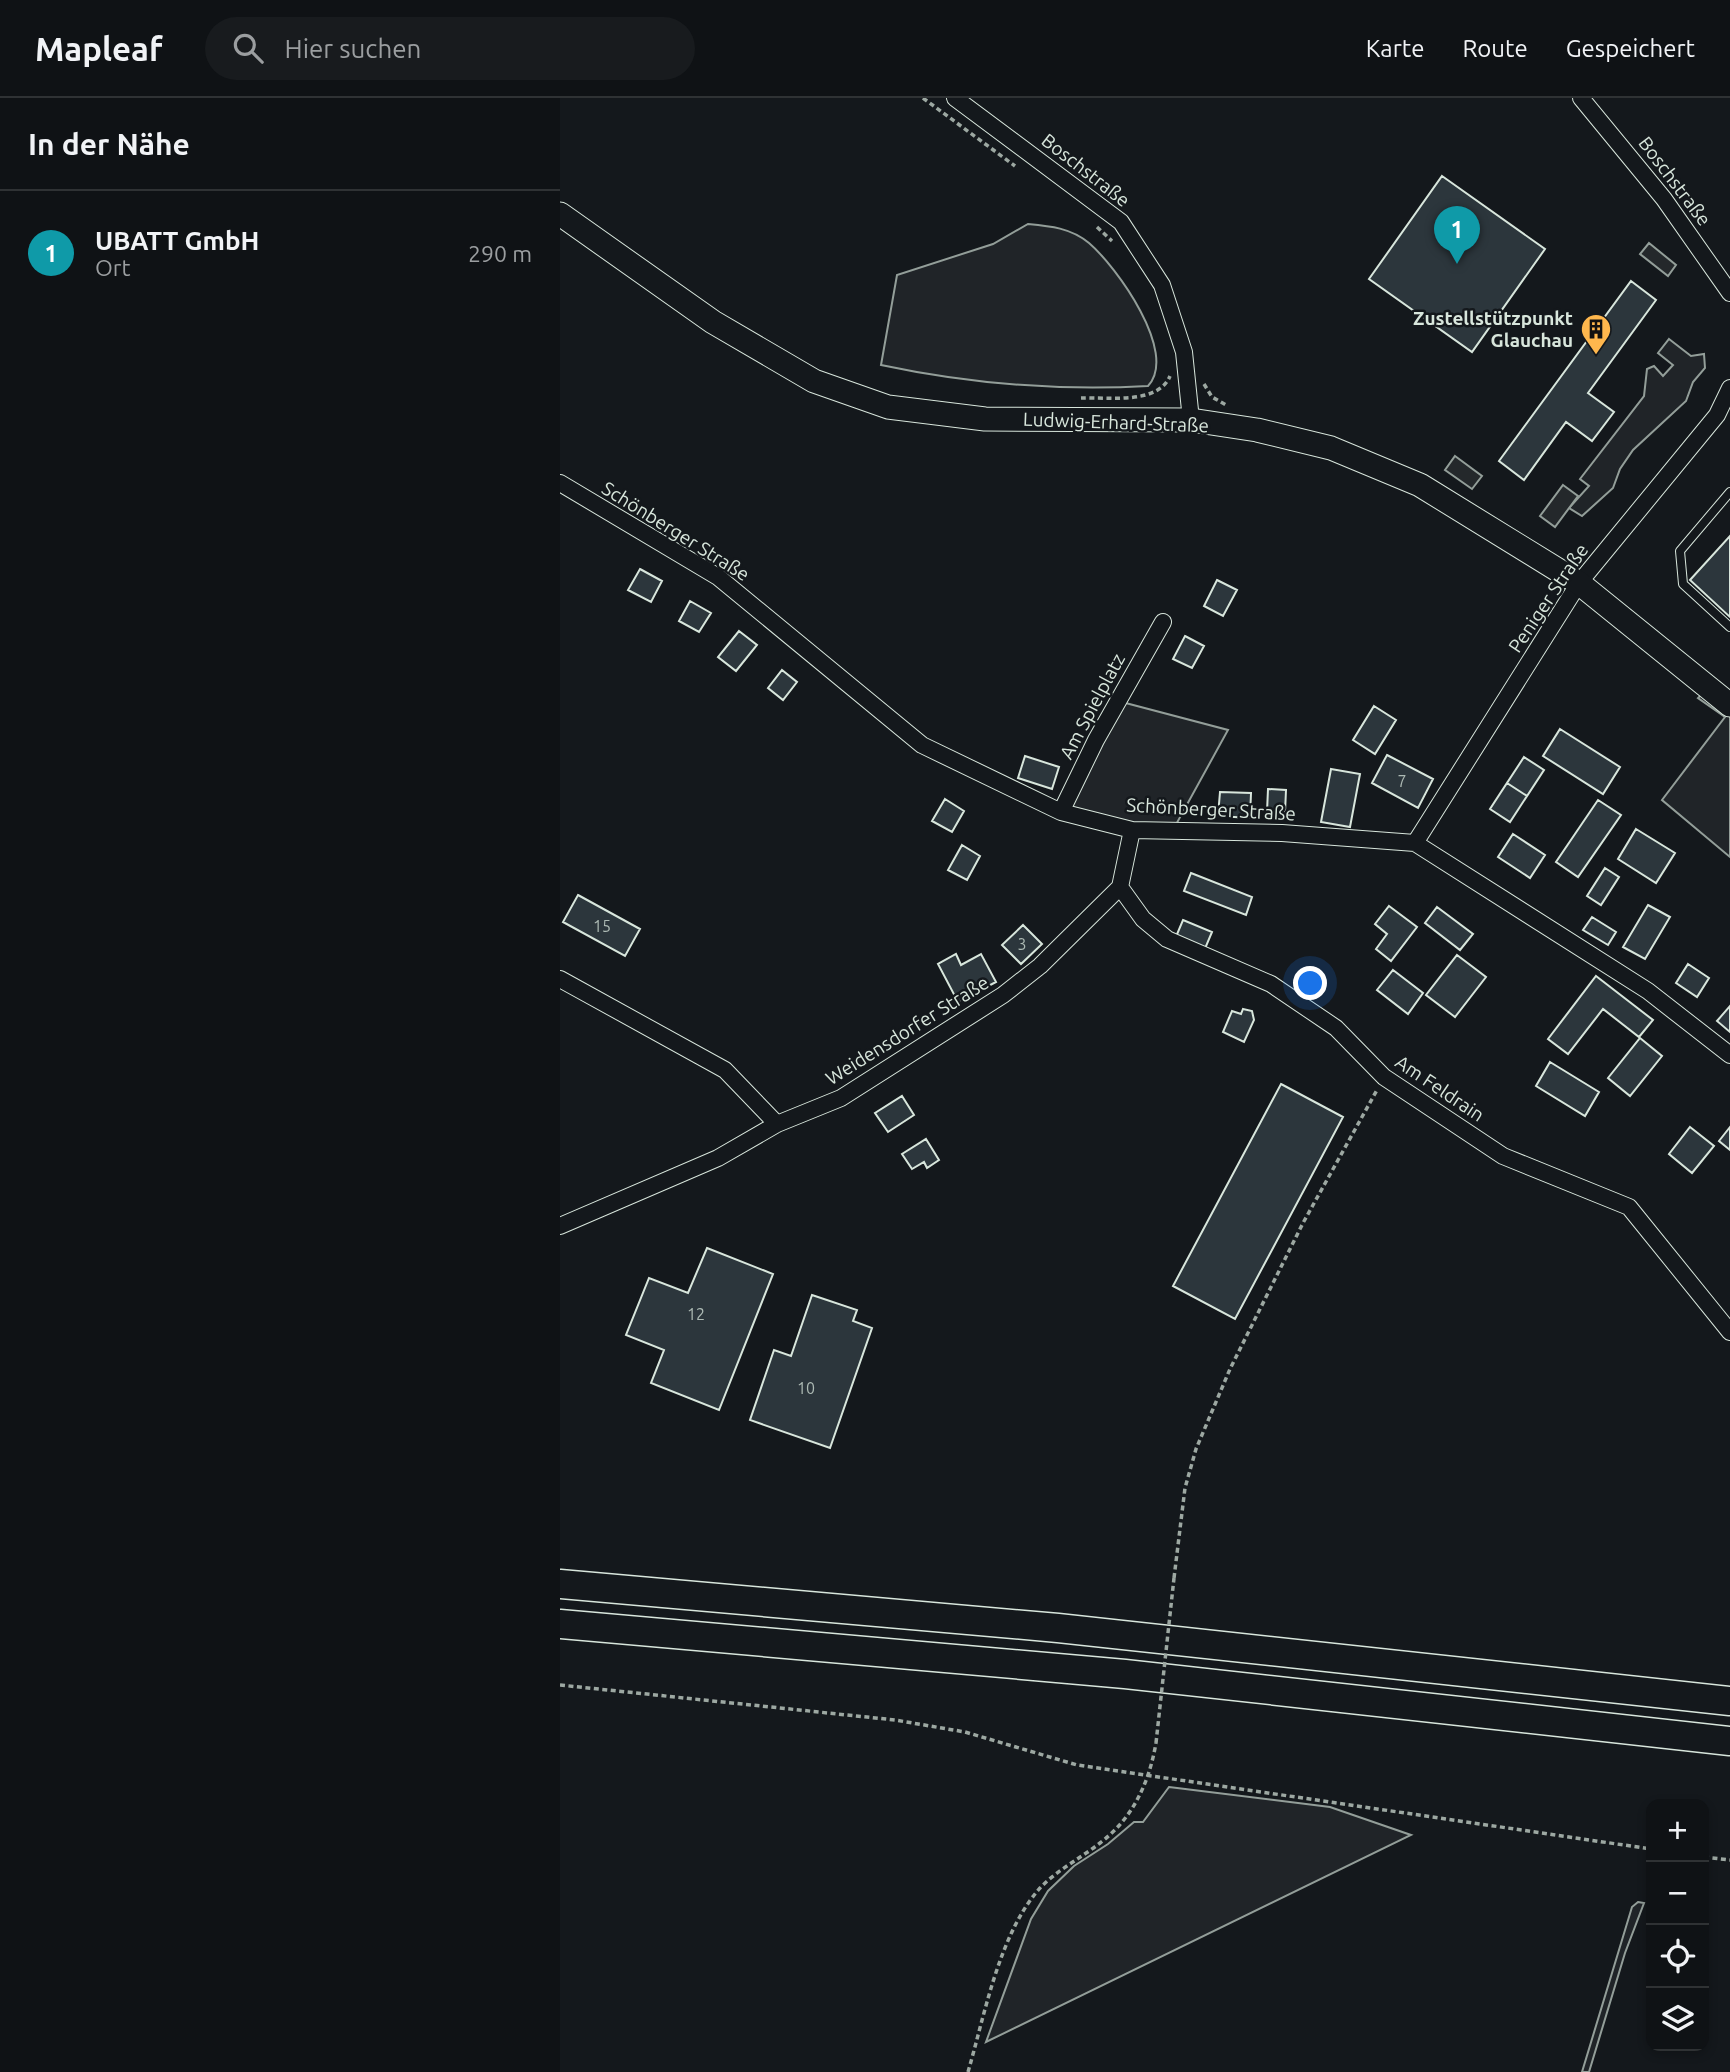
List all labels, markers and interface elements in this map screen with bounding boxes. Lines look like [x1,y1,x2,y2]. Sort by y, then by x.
search box [205,17,695,80]
icon: search [229,29,267,67]
text: Mapleaf [35,30,163,67]
text: Hier suchen [285,34,421,63]
text: Karte [1366,35,1424,62]
text: Route [1462,35,1528,62]
text: Gespeichert [1566,35,1695,62]
text: In der Nähe [28,127,190,161]
street label: Boschstraße [1038,129,1134,211]
street label: Boschstraße [1634,132,1716,230]
pin: 1 [1434,206,1480,264]
text: UBATT GmbH [95,226,259,255]
text: 1 [45,241,57,266]
text: 290 m [468,241,532,266]
text: Ort [95,255,131,280]
place label: Zustellstützpunkt Glauchau [1413,307,1573,351]
building icon: Zustellstützpunkt Glauchau [1579,312,1613,356]
street label: Ludwig-Erhard-Straße [1023,408,1209,436]
street label: Schönberger Straße [598,477,754,585]
street label: Peniger Straße [1504,540,1592,656]
street label: Am Spielplatz [1055,649,1129,763]
house number: 7 [1397,772,1407,790]
street label: Schönberger Straße [1126,794,1296,824]
house number: 15 [593,917,611,935]
house number: 3 [1017,935,1027,953]
your location [1293,966,1327,1000]
street label: Weidensdorfer Straße [821,971,993,1089]
street label: Am Feldrain [1392,1050,1488,1126]
house number: 12 [687,1305,705,1323]
house number: 10 [797,1379,815,1397]
map controls [1646,1799,1709,2051]
button: + [1646,1799,1709,1862]
button: − [1646,1862,1709,1925]
button: locate [1646,1925,1709,1988]
button: layers [1646,1988,1709,2051]

